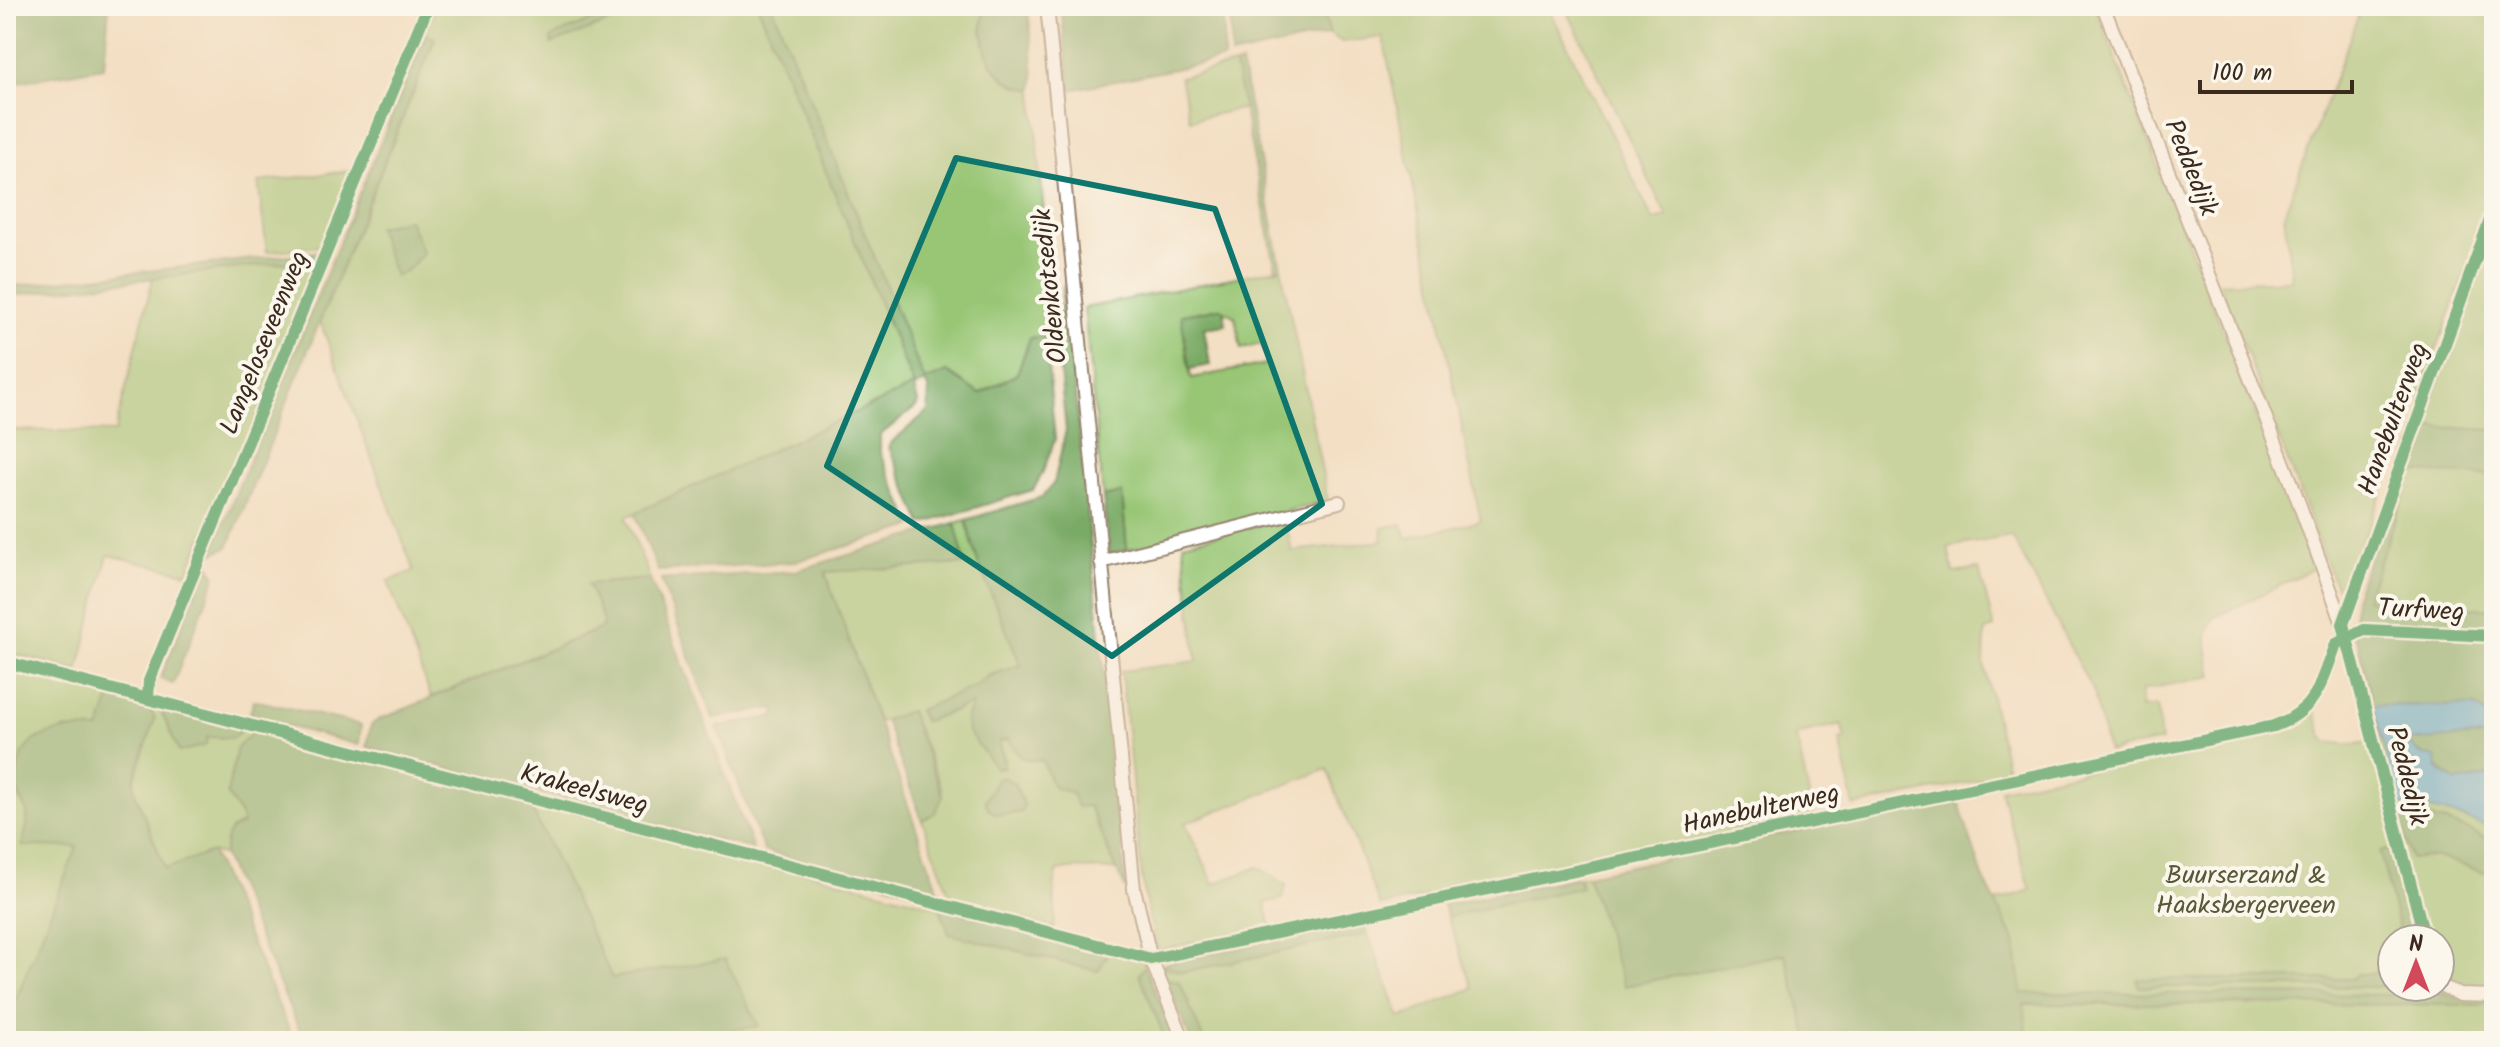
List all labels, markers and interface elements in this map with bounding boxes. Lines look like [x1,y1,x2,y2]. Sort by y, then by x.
scale bar [2200,44,2352,94]
text: 100 m [2212,54,2272,93]
street label: Peddedijk [2152,113,2229,224]
street label: Oldenkotsedijk [1022,206,1080,366]
street label: Langeloseveenweg [209,245,321,441]
street label: Hanebulterweg [2347,337,2441,501]
street label: Turfweg [2377,588,2465,634]
street label: Peddedijk [2373,722,2439,831]
street label: Krakeelsweg [515,753,653,827]
street label: Hanebulterweg [1679,773,1843,847]
park label: Buurserzand & Haaksbergerveen [2156,855,2336,927]
north arrow [2376,923,2456,1003]
text: N [2409,928,2423,963]

